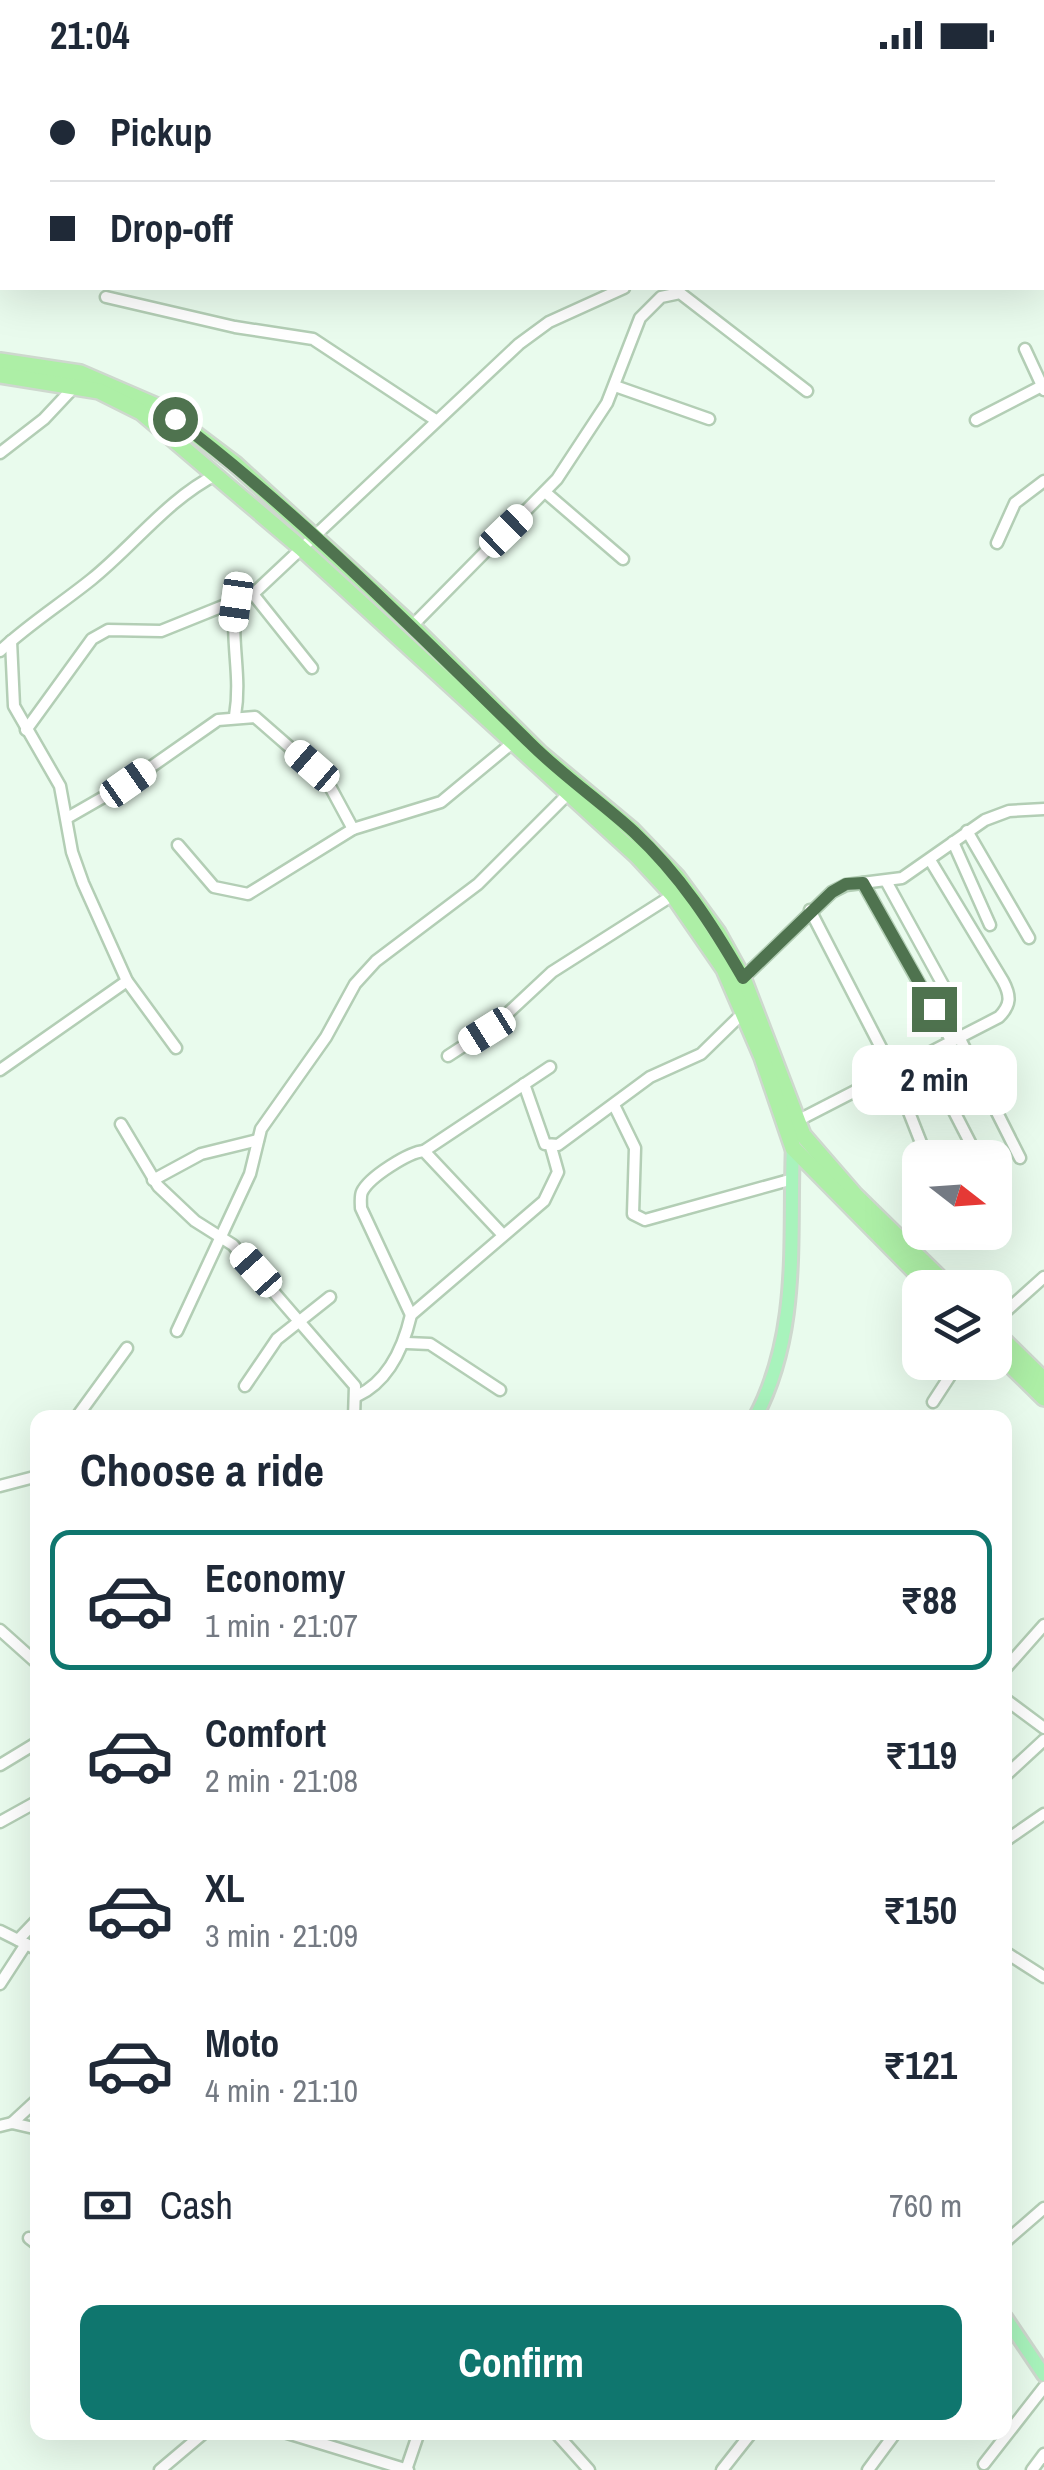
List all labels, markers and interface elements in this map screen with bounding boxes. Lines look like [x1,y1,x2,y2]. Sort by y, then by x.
text: 21:04 [50,10,130,61]
text: Pickup [110,107,212,158]
text: Drop-off [110,203,233,254]
route start [153,397,198,442]
car [474,499,538,563]
car [217,570,255,634]
car [280,735,344,797]
car [95,754,161,812]
route end [912,987,957,1032]
car [454,1002,520,1060]
callout: 2 min [852,1044,1016,1114]
text: 2 min [900,1058,969,1101]
north arrow [902,1140,1012,1250]
map controls [902,1140,1012,1380]
car [225,1238,287,1302]
button: layers [902,1270,1012,1380]
text: Choose a ride [80,1439,324,1500]
text: Economy [205,1553,345,1604]
icon: car [85,1555,175,1645]
text: ₹88 [900,1575,957,1626]
text: 1 min · 21:07 [205,1604,358,1647]
text: Comfort [205,1708,326,1759]
icon: car [85,1710,175,1800]
text: ₹119 [885,1730,957,1781]
text: 2 min · 21:08 [205,1759,358,1802]
text: XL [205,1863,245,1914]
icon: car [85,1865,175,1955]
text: ₹150 [883,1885,957,1936]
text: 3 min · 21:09 [205,1914,358,1957]
text: Moto [205,2018,279,2069]
icon: car [85,2020,175,2110]
text: ₹121 [883,2040,957,2091]
text: 4 min · 21:10 [205,2069,358,2112]
icon: cash [80,2178,135,2233]
text: Cash [160,2180,233,2231]
text: 760 m [889,2184,962,2227]
button: Confirm [80,2305,962,2420]

